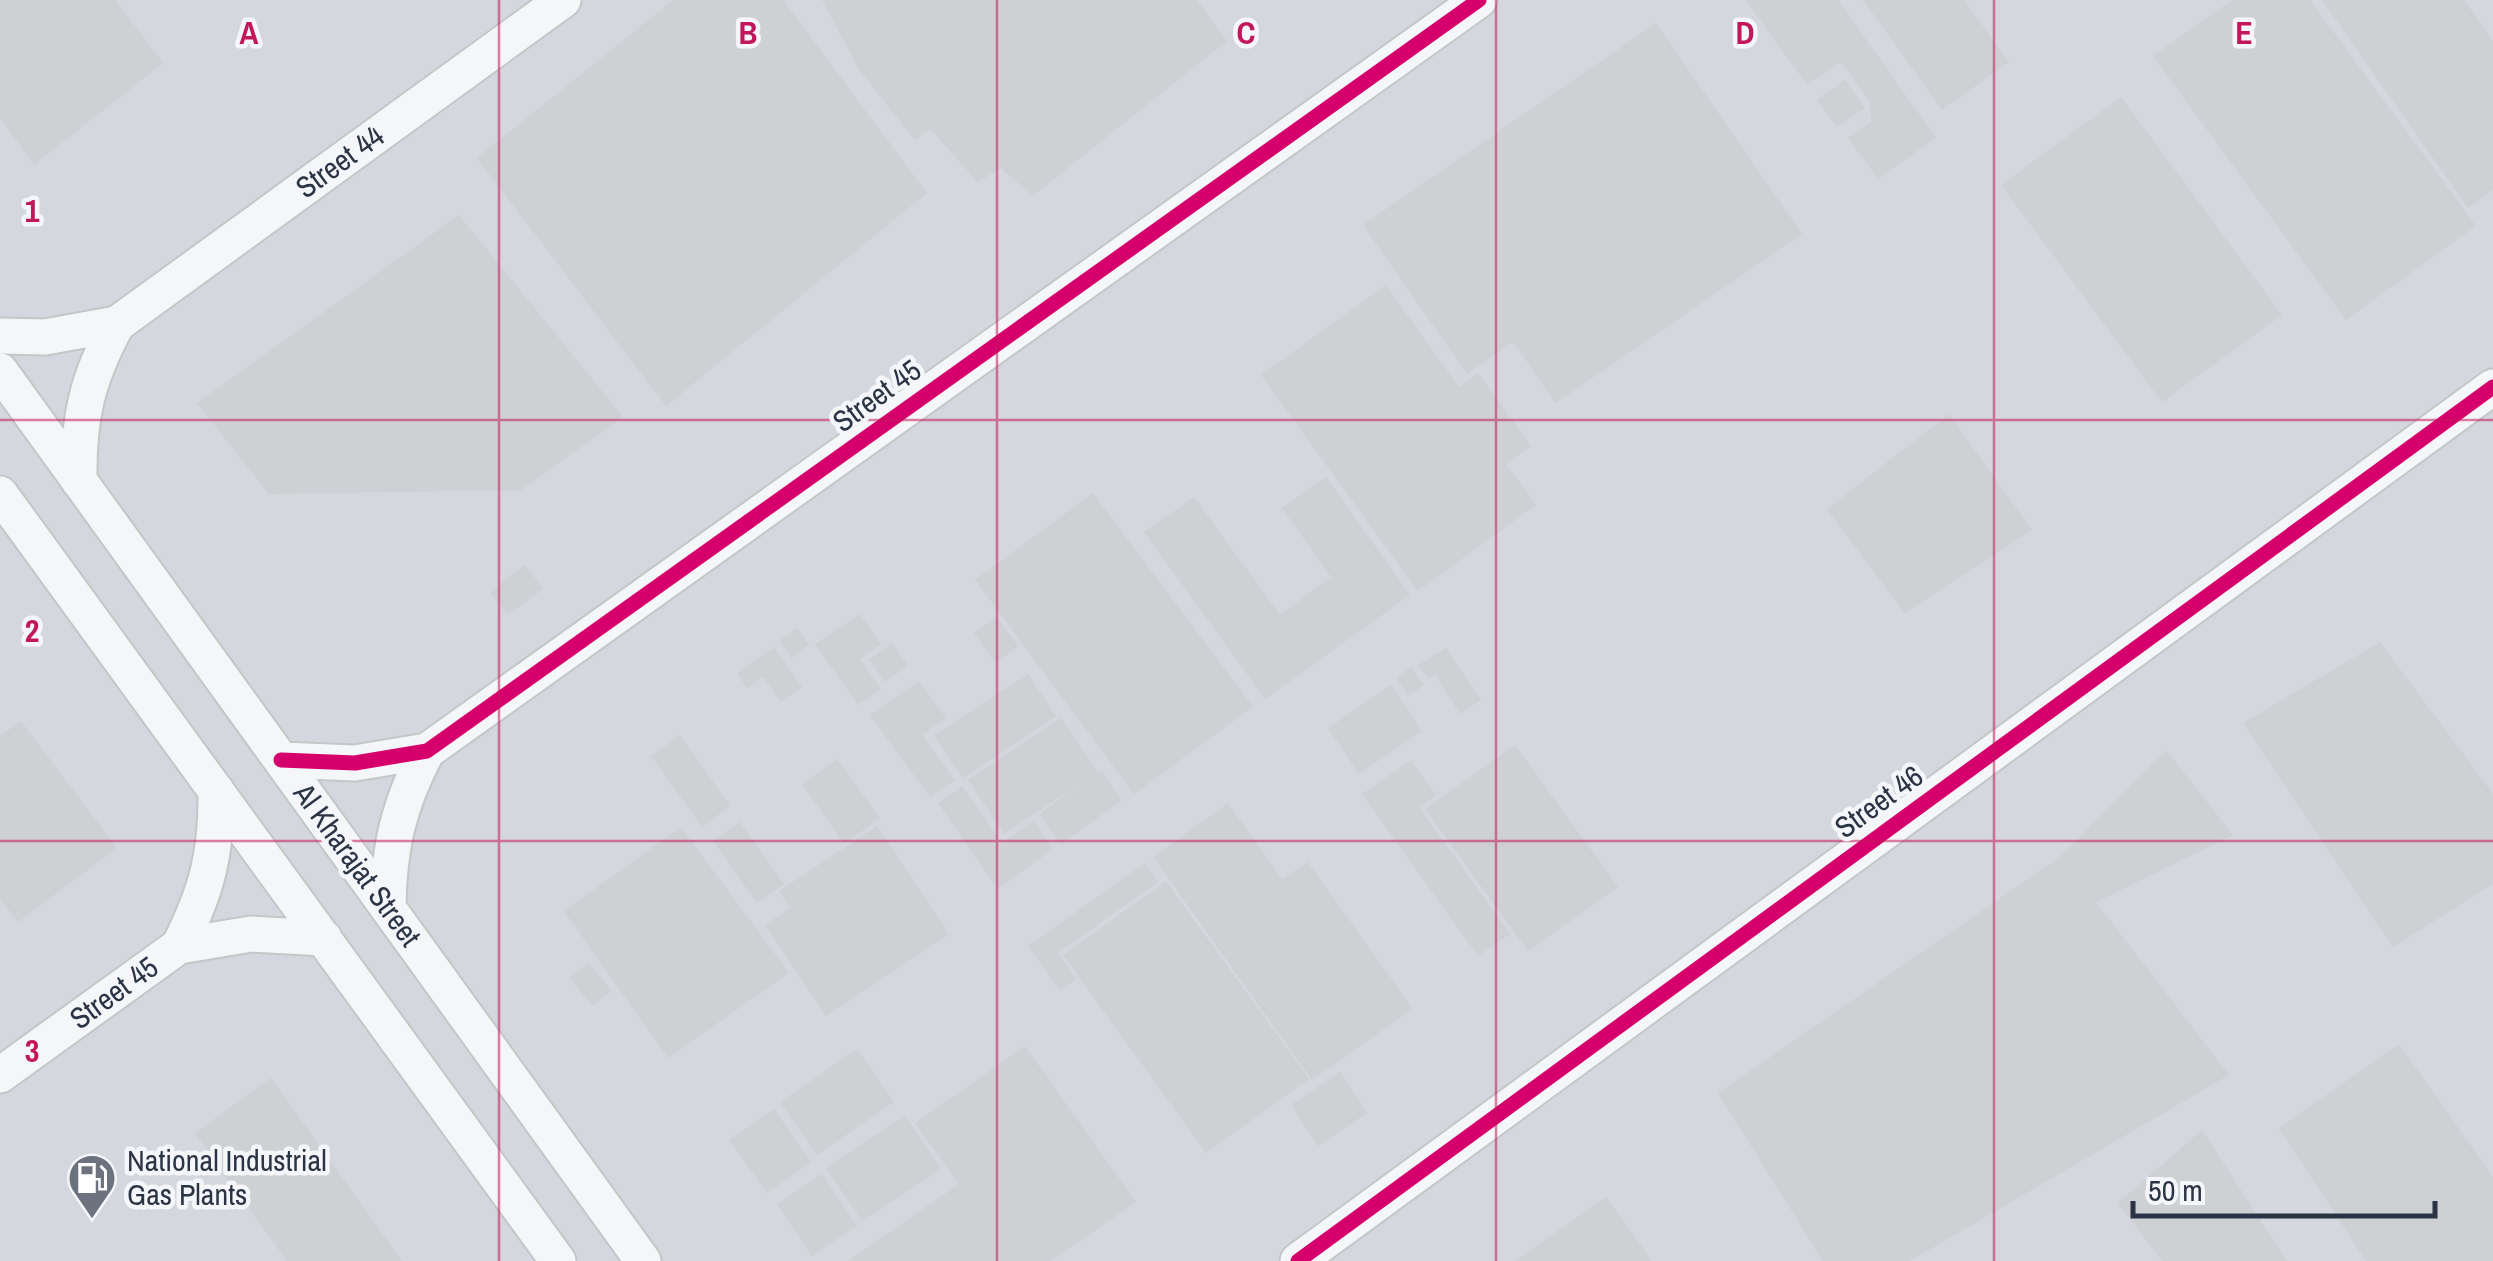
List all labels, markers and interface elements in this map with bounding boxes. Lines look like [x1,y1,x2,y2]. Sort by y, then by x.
text: A [240,11,259,54]
text: B [739,11,757,54]
text: C [1237,11,1255,54]
text: D [1736,11,1754,54]
text: E [2235,11,2253,54]
street label: Street 44 [287,115,392,207]
text: 1 [25,189,40,232]
street label: Street 45 [824,350,929,441]
text: 2 [25,609,39,652]
street label: Street 46 [1826,756,1931,847]
street label: Al Kharajat Street [284,774,431,954]
street label: Street 45 [61,947,166,1038]
text: 3 [25,1029,39,1072]
place label: National Industrial Gas Plants [127,1140,327,1214]
fuel station icon: National Industrial Gas Plants [66,1152,118,1220]
scale bar [2133,1156,2436,1218]
text: 50 m [2148,1170,2203,1210]

